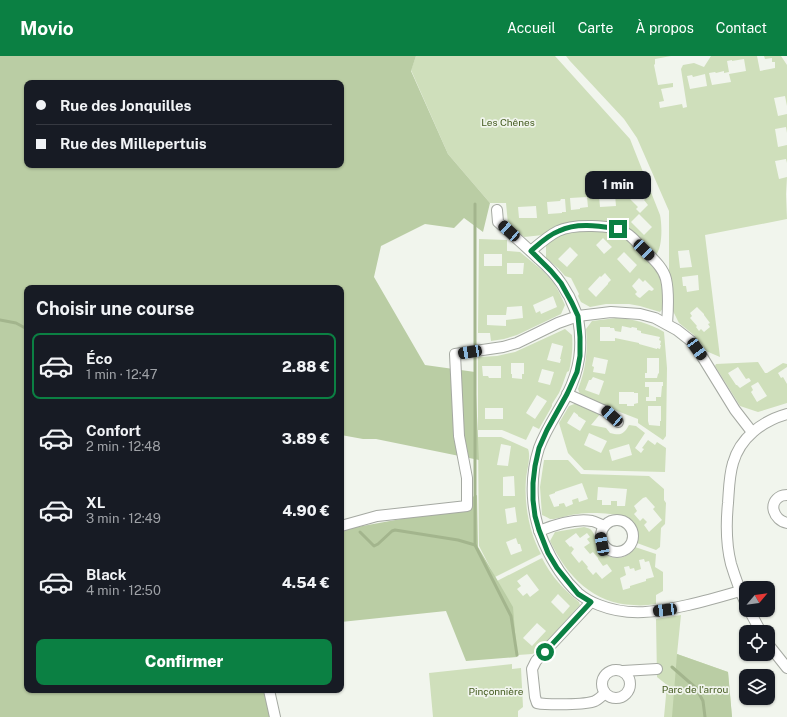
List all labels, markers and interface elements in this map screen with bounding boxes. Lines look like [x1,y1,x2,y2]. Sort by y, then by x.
text: Movio [20,17,74,39]
text: Accueil [507,20,556,36]
text: Carte [578,20,614,36]
text: À propos [636,20,694,36]
text: Contact [716,20,767,36]
text: Rue des Jonquilles [60,97,192,114]
park label: Les Chênes [481,116,535,128]
text: Rue des Millepertuis [60,135,207,152]
callout: 1 min [585,171,651,199]
text: 1 min [602,177,634,192]
car [496,219,522,243]
route end [609,220,627,238]
car [631,237,657,263]
text: Choisir une course [36,298,194,319]
car [685,336,709,362]
car [457,344,483,360]
icon: car [38,348,74,384]
text: Éco [86,350,112,367]
text: 2.88 € [282,358,330,375]
text: 1 min · 12:47 [86,367,158,382]
car [599,404,625,428]
icon: car [38,420,74,456]
text: Confort [86,422,141,439]
text: 3.89 € [282,430,330,447]
text: 2 min · 12:48 [86,439,161,454]
icon: car [38,492,74,528]
text: XL [86,494,105,511]
text: 4.90 € [282,502,330,519]
text: 3 min · 12:49 [86,511,161,526]
car [594,531,610,557]
icon: car [38,564,74,600]
text: Black [86,566,126,583]
text: 4.54 € [282,574,330,591]
north arrow [739,581,775,617]
map controls [739,581,775,705]
text: 4 min · 12:50 [86,583,161,598]
car [652,603,678,617]
button: locate [739,625,775,661]
button: Confirmer [36,639,332,685]
route start [536,643,554,661]
button: layers [739,669,775,705]
park label: Parc de l'arrou [662,683,728,695]
park label: Pinçonnière [469,685,524,697]

